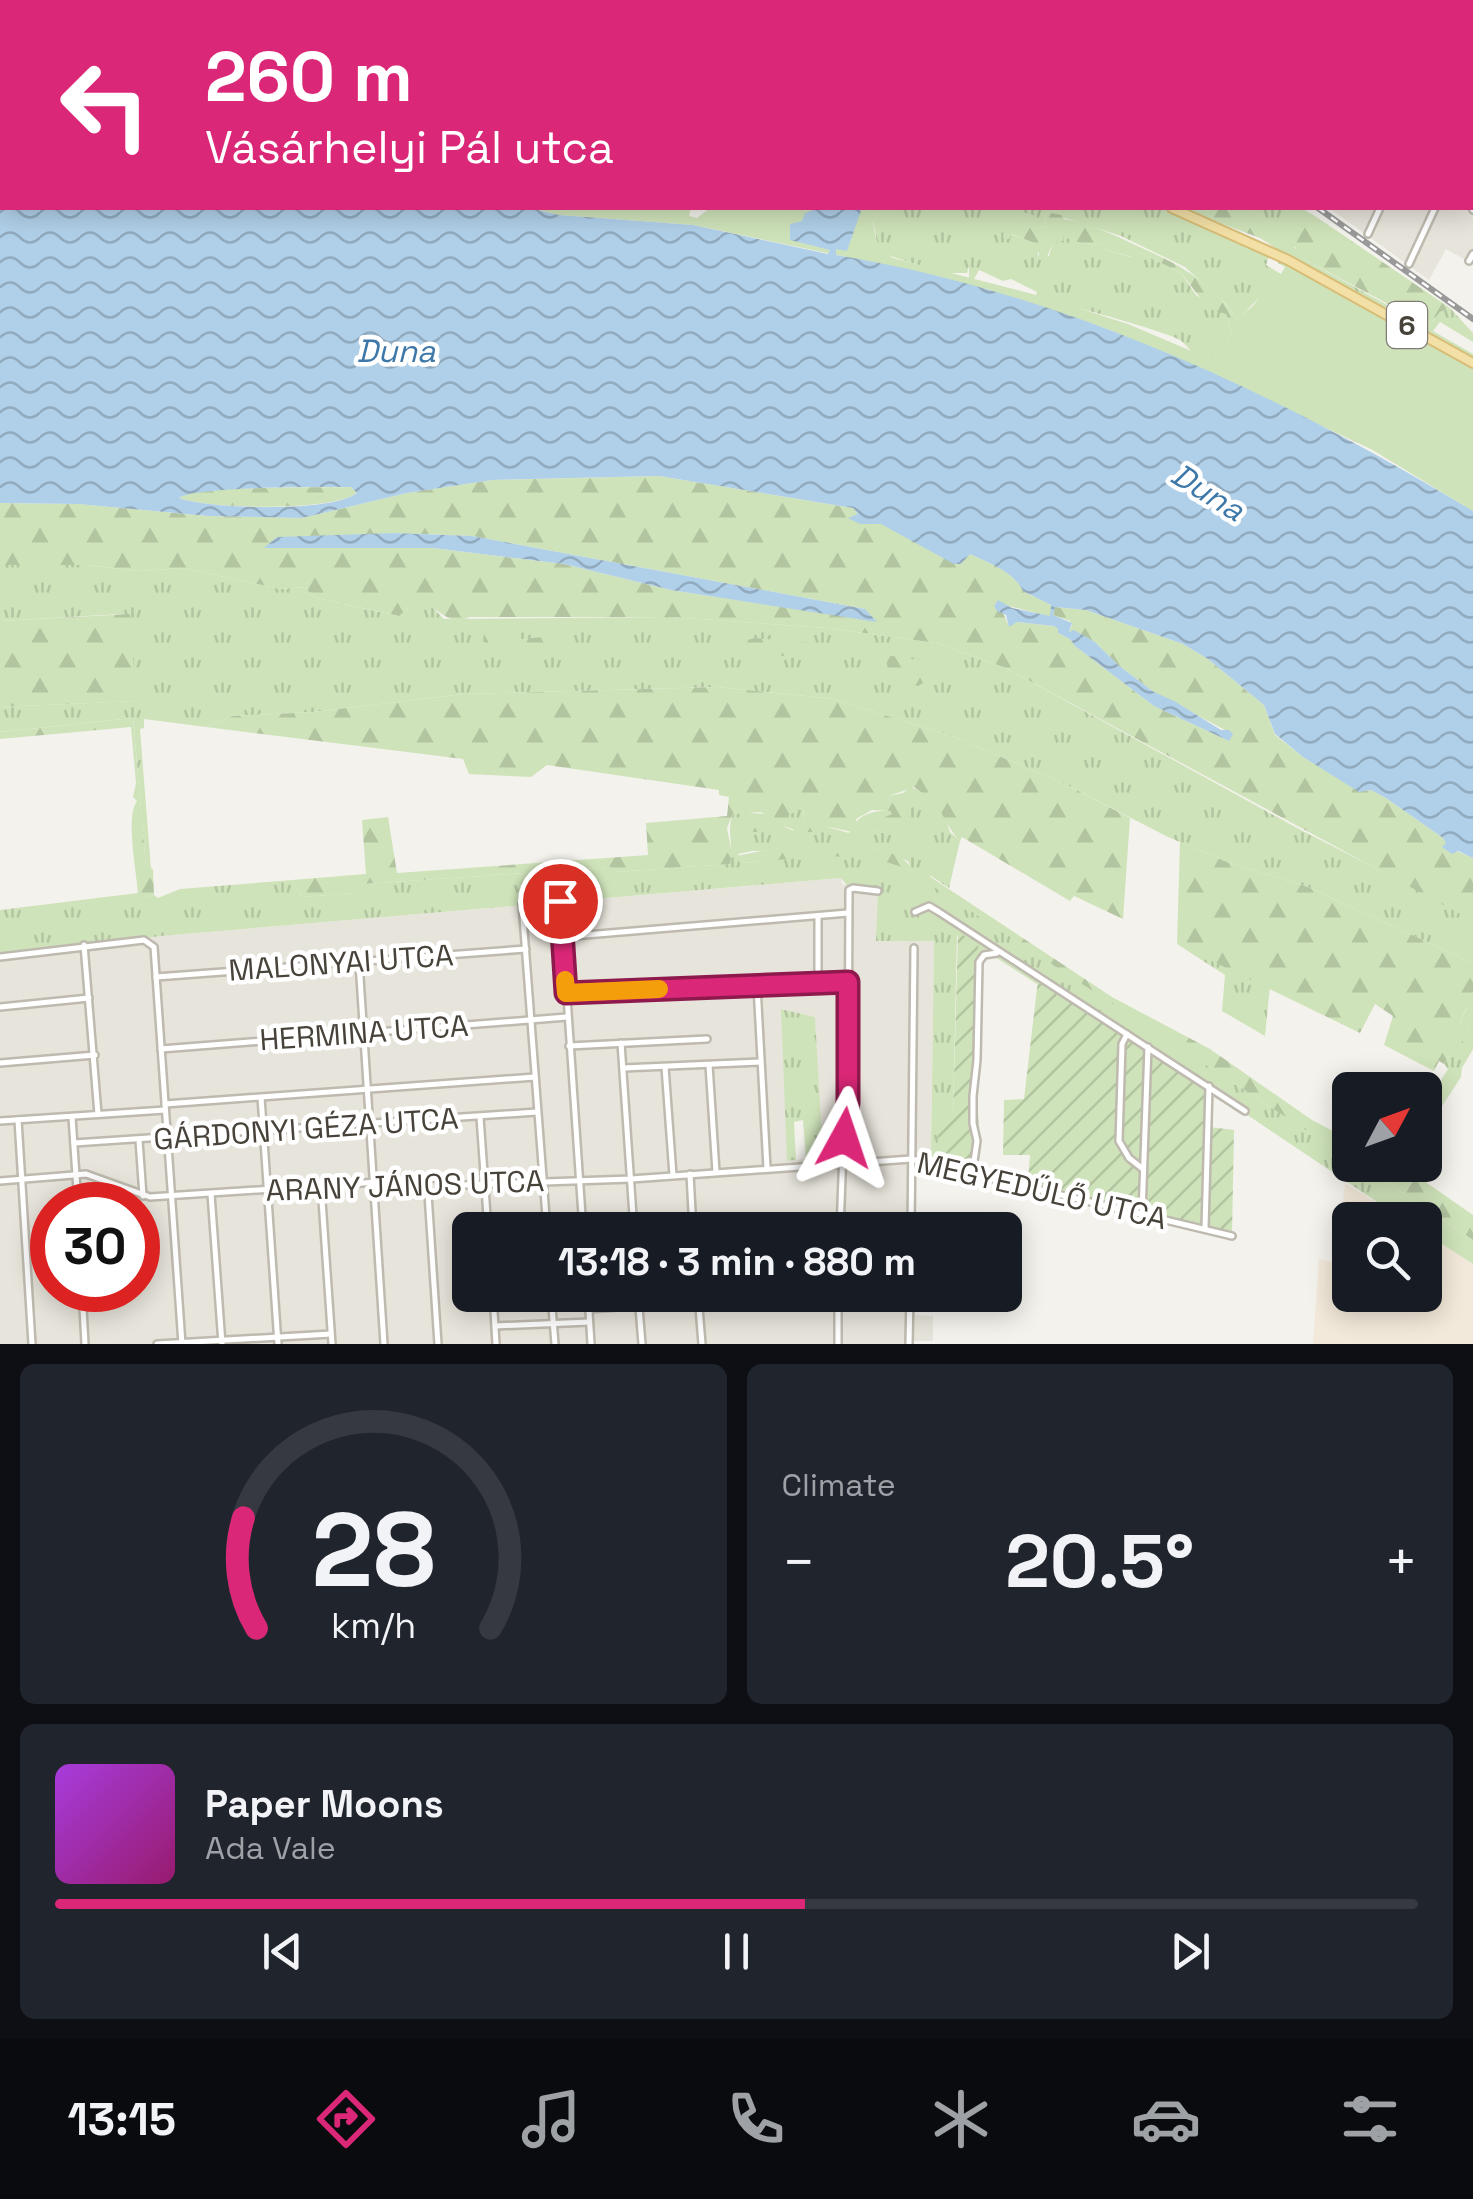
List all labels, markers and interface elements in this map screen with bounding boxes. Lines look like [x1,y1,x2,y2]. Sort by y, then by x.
text: 260 m [205,32,413,121]
icon: left [40,40,170,170]
text: Vásárhelyi Pál utca [205,119,614,176]
road number: 6 [1387,302,1427,348]
water label: Duna [357,331,436,371]
water label: Duna [1164,454,1253,530]
pin [518,859,603,944]
icon: arrive [533,874,588,929]
street label: MALONYAI UTCA [227,935,455,990]
street label: HERMINA UTCA [258,1006,470,1059]
north arrow [1332,1072,1442,1182]
map controls [1332,1072,1442,1312]
position arrow [792,1086,896,1190]
street label: GÁRDONYI GÉZA UTCA [152,1098,460,1159]
street label: MEGYEDŰLŐ UTCA [913,1143,1171,1238]
street label: ARANY JÁNOS UTCA [265,1161,545,1210]
speed limit sign: 30 [30,1182,160,1312]
button: search [1332,1202,1442,1312]
text: 13:18 · 3 min · 880 m [558,1238,916,1286]
text: Climate [782,1465,896,1505]
text: 28 [311,1484,435,1616]
text: 20.5° [1005,1513,1194,1609]
text: − [782,1527,816,1597]
text: + [1384,1527,1418,1597]
text: km/h [331,1603,416,1648]
text: Paper Moons [205,1780,444,1828]
text: Ada Vale [205,1828,336,1868]
icon: previous [255,1924,310,1979]
icon: pause [709,1924,764,1979]
icon: next [1163,1924,1218,1979]
icon: directions [311,2084,381,2154]
icon: music [516,2084,586,2154]
icon: phone [721,2084,791,2154]
icon: climate [926,2084,996,2154]
icon: car [1131,2084,1201,2154]
icon: filters [1335,2084,1405,2154]
text: 13:15 [67,2091,176,2148]

